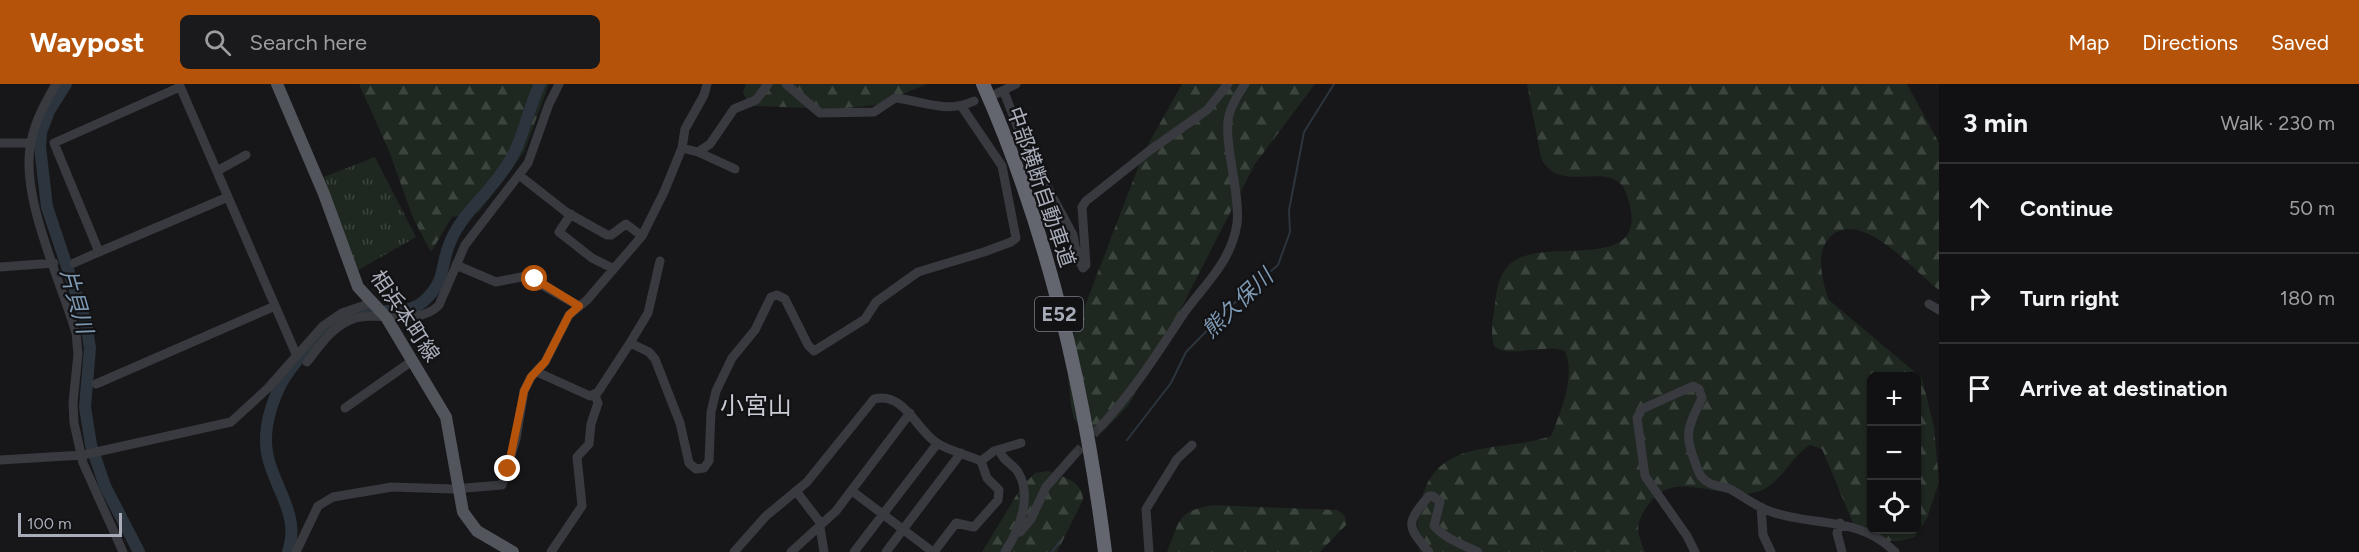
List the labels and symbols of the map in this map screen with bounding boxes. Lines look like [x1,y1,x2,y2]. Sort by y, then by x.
street label: 中部横断自動車道 [1002,103,1081,270]
water label: 熊久保川 [1196,262,1280,344]
street label: 相浜本町線 [366,265,445,366]
route start [521,265,547,291]
water label: 片貝川 [54,266,99,338]
road number: E52 [1035,297,1083,331]
district label: 小宮山 [720,391,792,420]
route end [494,455,520,481]
scale bar [18,510,122,538]

